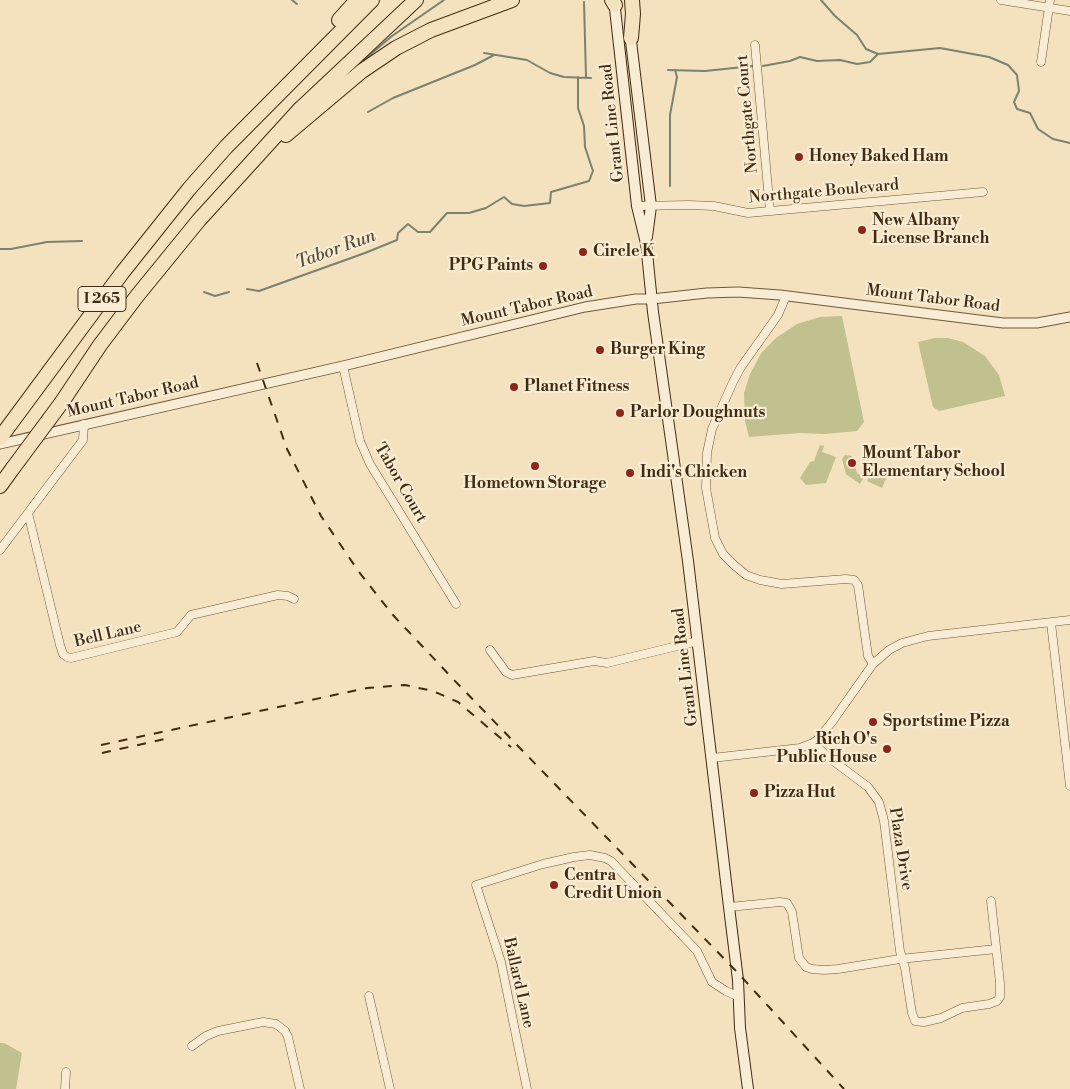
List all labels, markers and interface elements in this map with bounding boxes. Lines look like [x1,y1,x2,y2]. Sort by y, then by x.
street label: Northgate Court [733,54,763,174]
street label: Grant Line Road [597,63,629,183]
place label: Honey Baked Ham [809,147,949,167]
marker: Honey Baked Ham [793,151,805,163]
street label: Northgate Boulevard [748,176,900,208]
place label: New Albany License Branch [872,211,989,249]
marker: New Albany License Branch [856,224,868,236]
water label: Tabor Run [293,226,379,274]
place label: Circle K [593,242,655,262]
marker: Circle K [577,246,589,258]
place label: PPG Paints [449,256,533,276]
marker: PPG Paints [537,260,549,272]
street label: Mount Tabor Road [865,281,1001,317]
street label: Mount Tabor Road [459,283,595,331]
road number: I 265 [78,286,126,312]
place label: Burger King [610,340,705,360]
marker: Burger King [594,344,606,356]
street label: Mount Tabor Road [65,374,201,422]
place label: Planet Fitness [524,377,629,397]
marker: Planet Fitness [508,381,520,393]
place label: Parlor Doughnuts [630,403,765,423]
marker: Parlor Doughnuts [614,407,626,419]
street label: Tabor Court [369,440,431,526]
place label: Mount Tabor Elementary School [862,444,1005,482]
marker: Mount Tabor Elementary School [846,457,858,469]
marker: Hometown Storage [529,460,541,472]
place label: Indi's Chicken [640,463,747,483]
marker: Indi's Chicken [624,467,636,479]
place label: Hometown Storage [464,474,606,494]
street label: Grant Line Road [669,607,703,727]
street label: Bell Lane [73,618,143,652]
place label: Sportstime Pizza [883,712,1010,732]
marker: Sportstime Pizza [867,716,879,728]
place label: Rich O's Public House [777,730,877,768]
marker: Rich O's Public House [881,743,893,755]
place label: Pizza Hut [764,783,835,803]
marker: Pizza Hut [748,787,760,799]
street label: Plaza Drive [884,806,916,892]
place label: Centra Credit Union [564,866,662,904]
marker: Centra Credit Union [548,879,560,891]
street label: Ballard Lane [498,936,538,1030]

